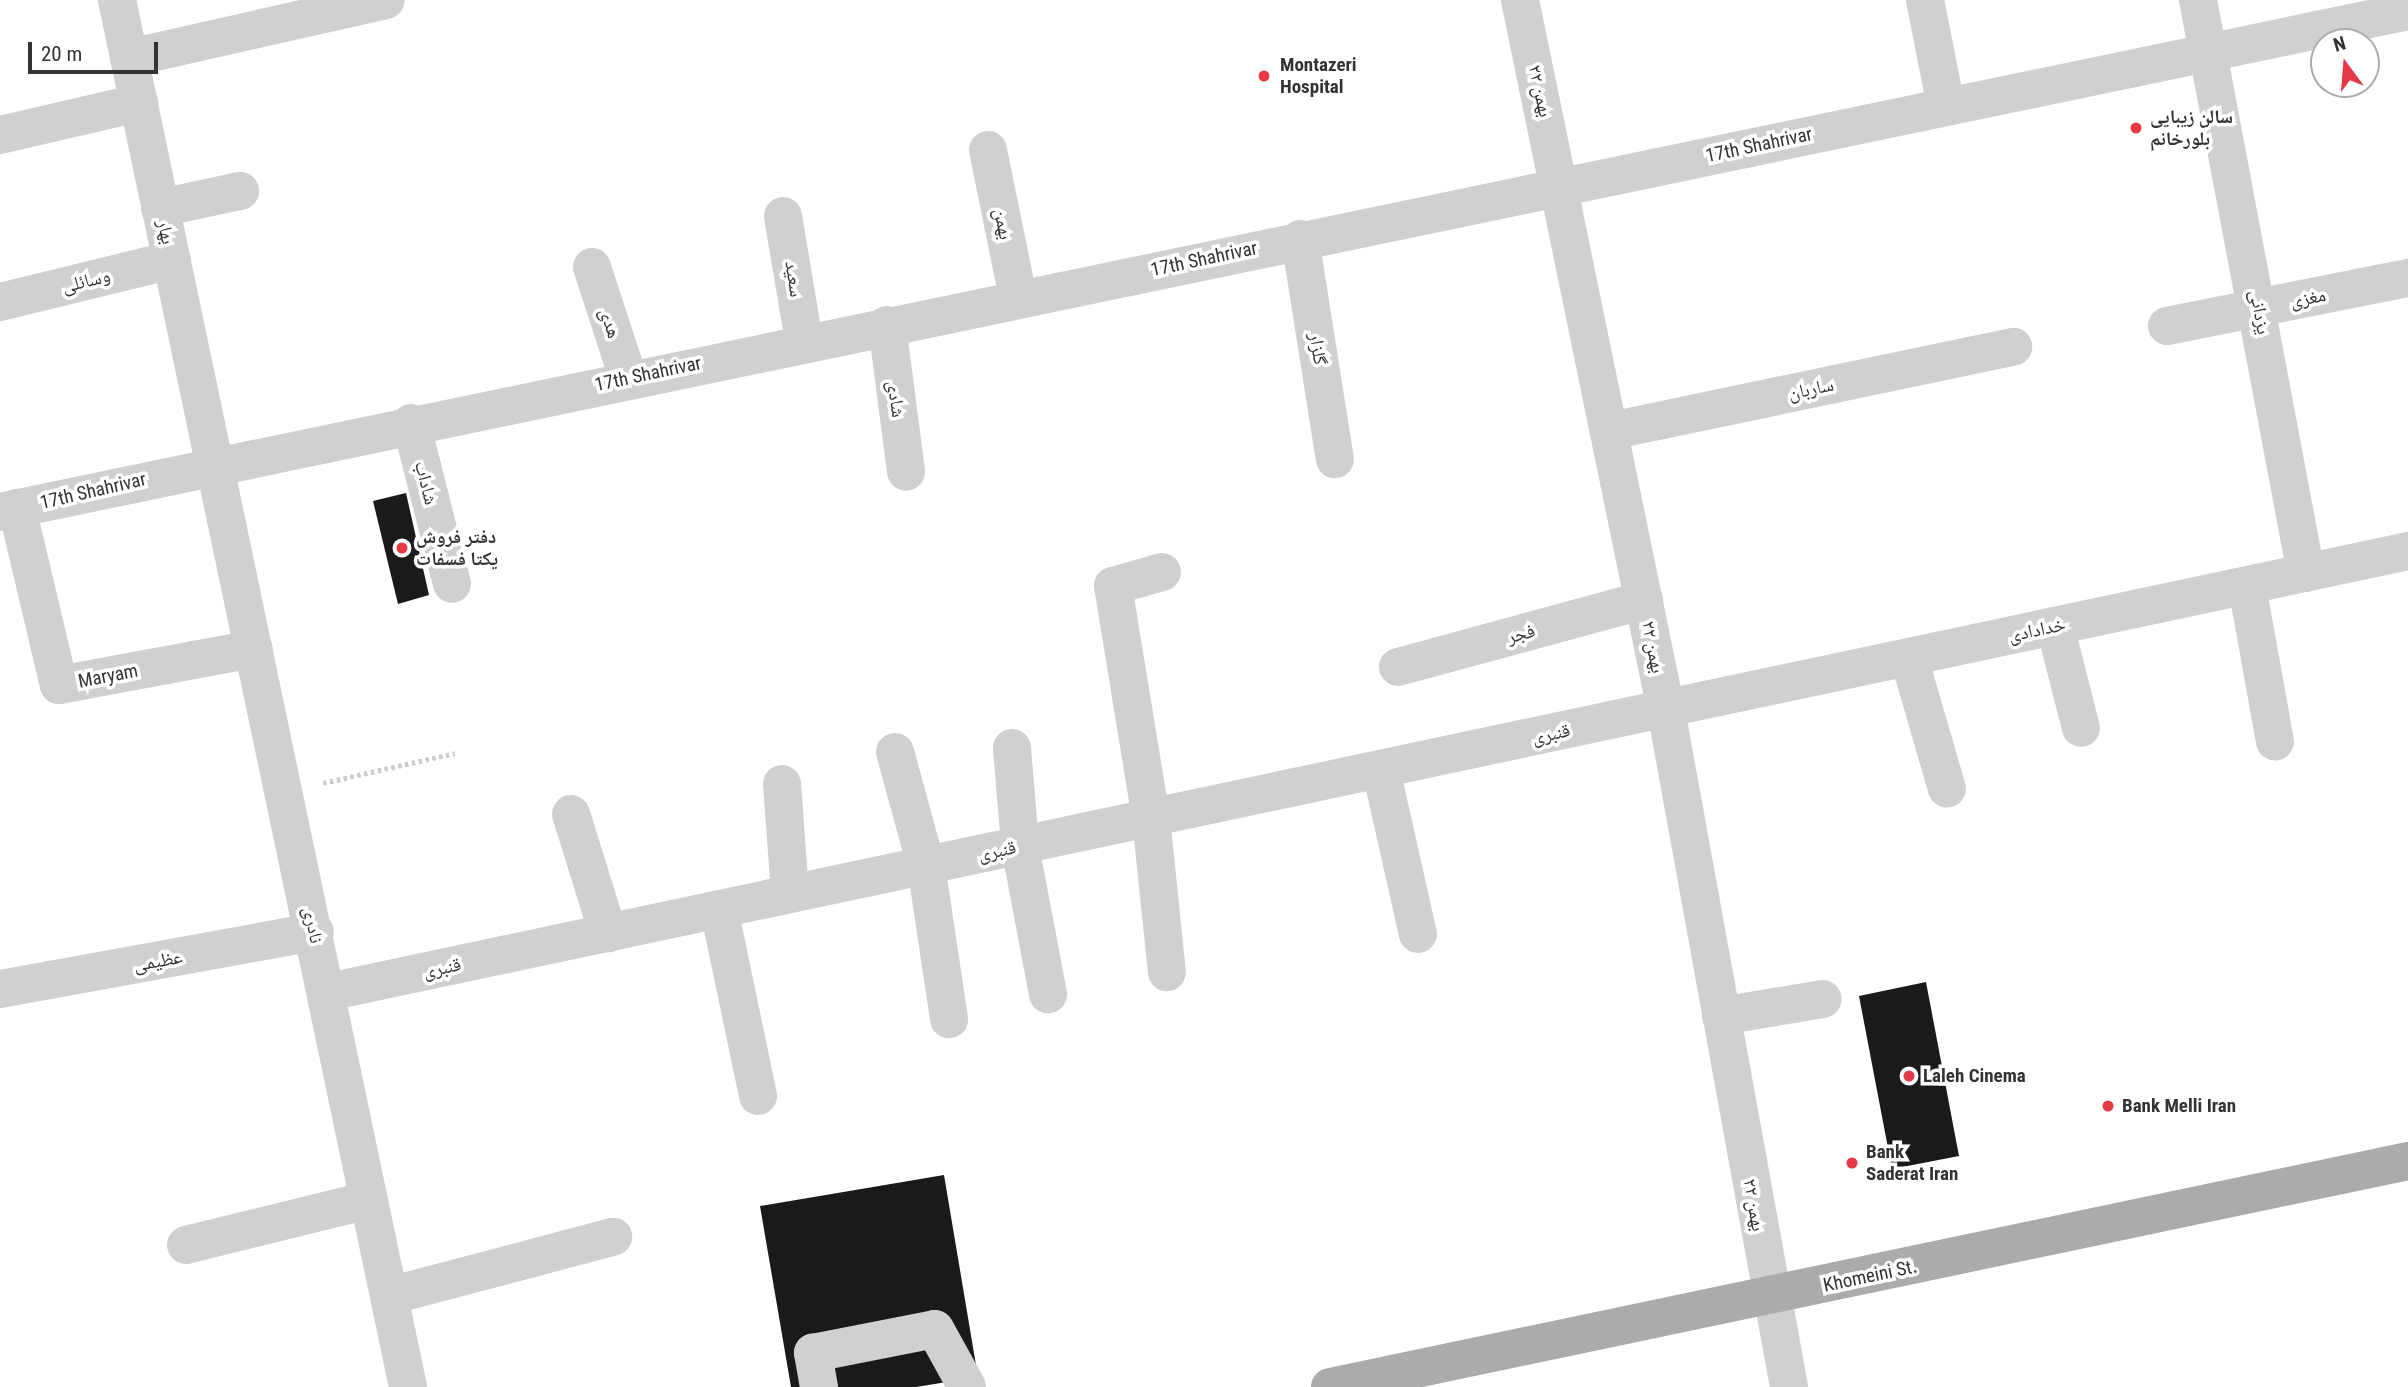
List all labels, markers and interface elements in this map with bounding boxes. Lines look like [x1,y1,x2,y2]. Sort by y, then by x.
scale bar [32,28,161,72]
north arrow [2310,28,2380,98]
text: N [2331,32,2348,57]
text: 20 m [41,42,82,66]
place label: Montazeri Hospital [1280,54,1357,98]
street label: ۲۲ بهمن [1523,63,1557,119]
marker: Montazeri Hospital [1254,66,1274,86]
place label: سالن زیبایی بلورخانم [2150,106,2233,150]
marker: سالن زیبایی بلورخانم [2128,120,2144,136]
street label: 17th Shahrivar [1704,123,1814,167]
street label: بهمن [989,206,1017,242]
street label: بهار [152,218,180,246]
street label: 17th Shahrivar [1149,237,1259,281]
street label: سعید [780,259,808,299]
street label: وسائلی [59,264,113,298]
street label: مغزی [2288,283,2328,313]
street label: یزدانی [2245,288,2275,336]
street label: هدی [594,305,626,341]
street label: گلزار [1304,331,1332,367]
street label: 17th Shahrivar [593,352,703,396]
street label: ساربان [1786,373,1836,405]
street label: شادی [882,379,910,419]
street label: شاداب [410,459,442,507]
street label: 17th Shahrivar [38,468,148,514]
place label: دفتر فروش یکتا فسفات [416,526,498,570]
marker: دفتر فروش یکتا فسفات [394,540,410,556]
street label: خدادادی [2006,613,2068,647]
street label: فجر [1504,619,1538,649]
street label: ۲۲ بهمن [1637,619,1669,675]
street label: Maryam [76,659,140,693]
street label: قنبری [1530,719,1572,749]
street label: قنبری [976,836,1018,866]
street label: نادری [298,905,328,945]
street label: عظیمی [132,945,184,977]
street label: قنبری [421,953,463,983]
place label: Laleh Cinema [1923,1065,2026,1087]
marker: Laleh Cinema [1901,1068,1917,1084]
place label: Bank Melli Iran [2122,1095,2236,1117]
marker: Bank Melli Iran [2100,1098,2116,1114]
place label: Bank Saderat Iran [1866,1141,1958,1185]
marker: Bank Saderat Iran [1844,1155,1860,1171]
street label: ۲۲ بهمن [1738,1177,1770,1233]
street label: Khomeini St. [1821,1255,1919,1297]

